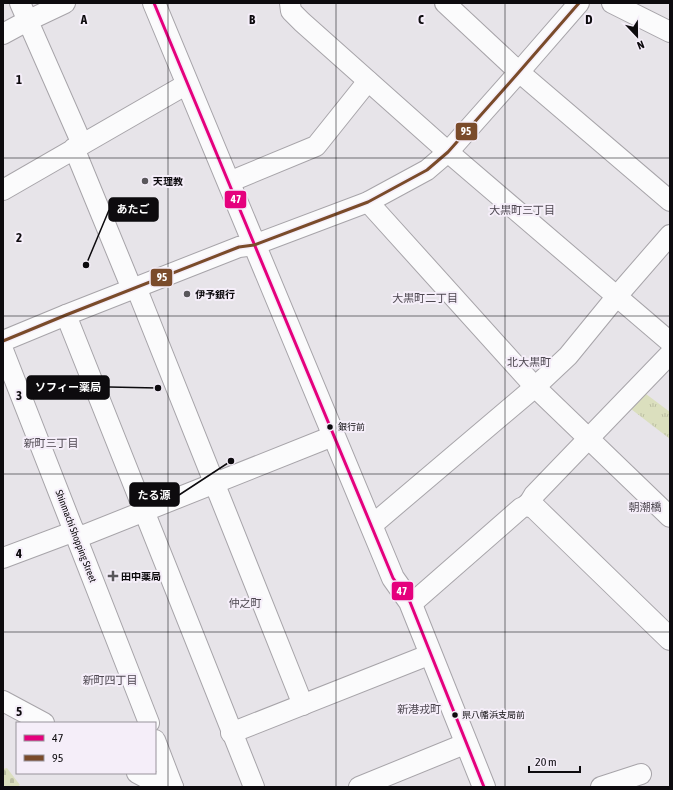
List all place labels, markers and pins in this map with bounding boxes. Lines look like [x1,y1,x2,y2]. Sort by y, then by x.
marker: 天理教 [140,176,150,186]
place label: 天理教 [153,176,183,187]
callout: あたご [109,198,158,221]
marker: 伊予銀行 [182,289,192,299]
place label: 伊予銀行 [195,289,235,300]
callout: ソフィー薬局 [27,376,109,399]
marker: 銀行前 [325,422,335,432]
place label: 銀行前 [338,422,365,432]
callout: たる源 [130,483,179,506]
marker: 田中薬局 [108,571,118,581]
place label: 田中薬局 [121,571,161,582]
marker: 県八幡浜支局前 [450,710,460,720]
place label: 県八幡浜支局前 [462,710,525,720]

